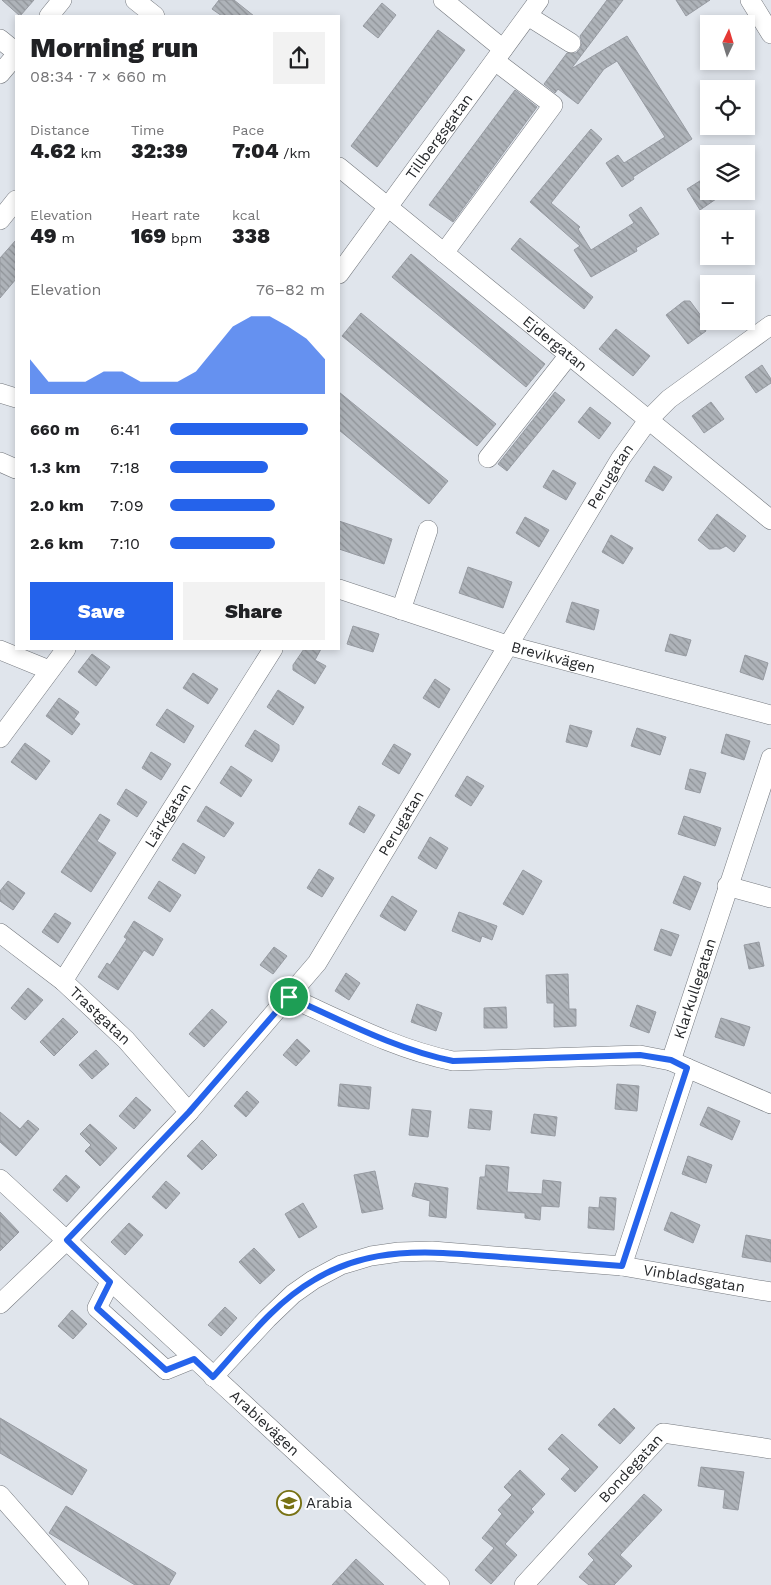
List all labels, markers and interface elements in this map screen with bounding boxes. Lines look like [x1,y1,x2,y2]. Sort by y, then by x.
north arrow [700,15,755,70]
map controls [700,15,755,330]
text: Morning run [30,31,198,64]
button: share [273,32,325,84]
text: 08:34 · 7 × 660 m [30,67,167,86]
button: locate [700,80,755,135]
street label: Tillbergsgatan [402,90,477,183]
text: Distance [30,122,90,138]
text: Time [131,122,164,138]
text: Pace [232,122,264,138]
text: 4.62 [30,138,76,163]
text: 32:39 [131,138,188,163]
text: 7:04 [232,138,279,163]
text: km [76,145,102,161]
text: /km [279,145,311,161]
button: layers [700,145,755,200]
text: Elevation [30,207,93,223]
text: Heart rate [131,207,200,223]
text: kcal [232,207,260,223]
button: + [700,210,755,265]
text: 49 [30,223,57,248]
text: 169 [131,223,166,248]
text: 338 [232,223,270,248]
text: m [57,230,75,246]
text: bpm [166,230,202,246]
button: − [700,275,755,330]
text: Elevation [30,280,101,299]
text: 76–82 m [256,280,325,299]
street label: Ejdergatan [519,312,591,375]
text: 660 m [30,420,80,439]
text: 6:41 [110,420,140,439]
street label: Perugatan [583,440,637,512]
text: 1.3 km [30,458,81,477]
text: 7:18 [110,458,140,477]
text: 2.0 km [30,496,84,515]
text: 7:09 [110,496,144,515]
text: 2.6 km [30,534,84,553]
text: 7:10 [110,534,140,553]
button: Save [30,582,173,640]
button: Share [183,582,325,640]
street label: Brevikvägen [509,638,597,677]
street label: Lärkgatan [141,780,195,851]
street label: Perugatan [374,787,428,859]
street label: Klarkullegatan [670,936,720,1041]
pin [268,976,310,1018]
street label: Trastgatan [66,983,134,1049]
icon: arrive [275,983,303,1011]
street label: Vinbladsgatan [642,1261,747,1296]
street label: Arabievägen [226,1387,303,1460]
street label: Bondegatan [595,1430,666,1506]
school or university icon: Arabia [276,1490,302,1516]
place label: Arabia [306,1494,353,1512]

